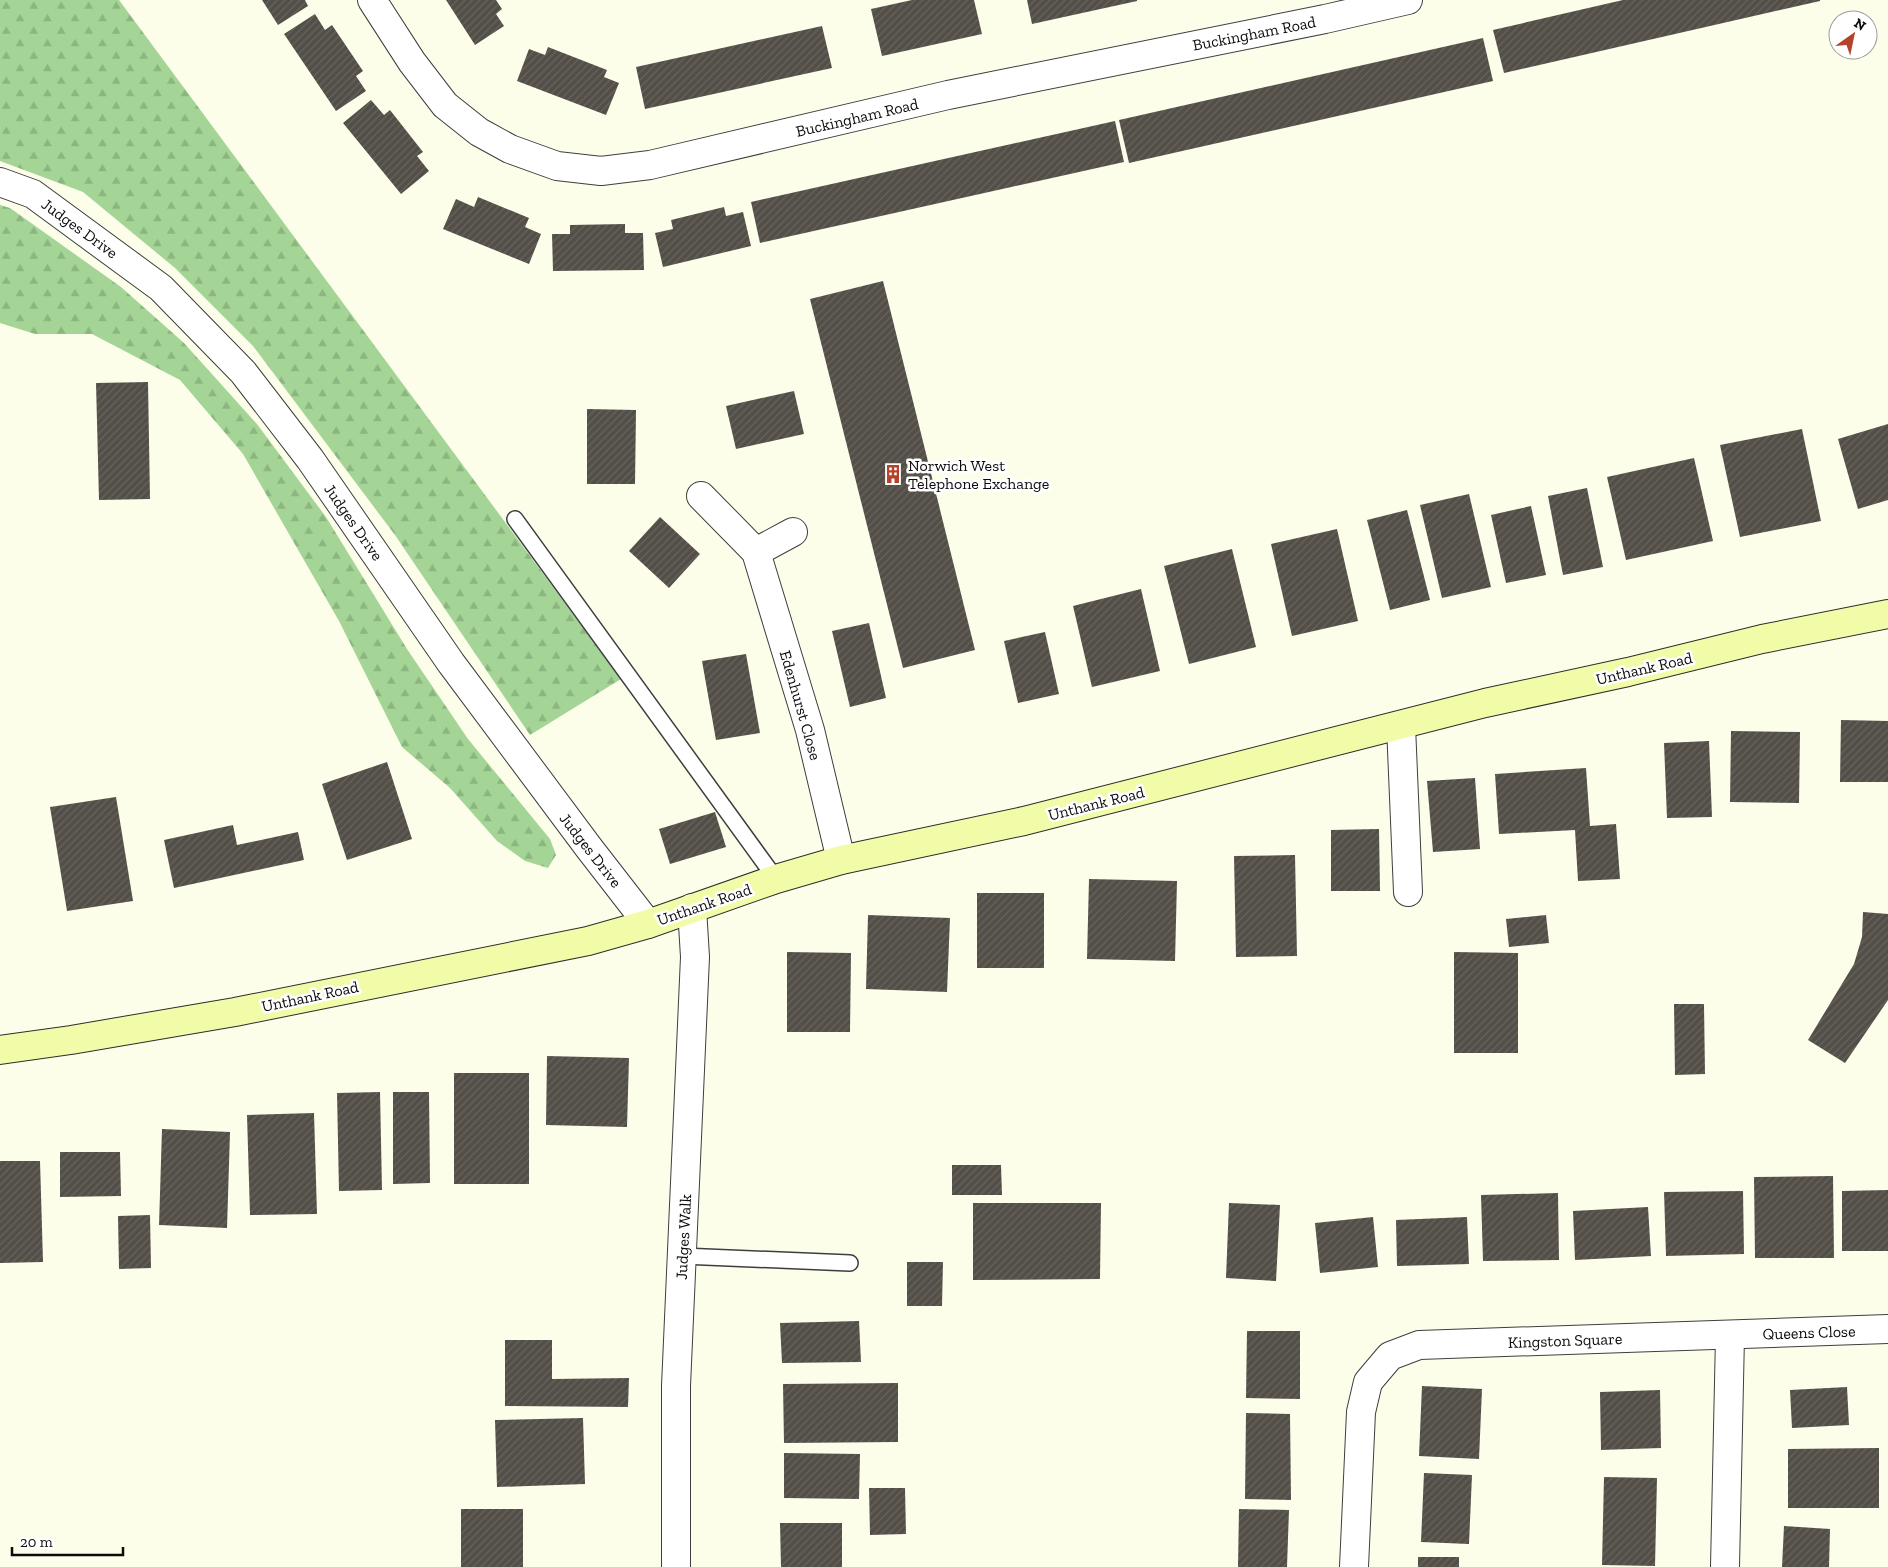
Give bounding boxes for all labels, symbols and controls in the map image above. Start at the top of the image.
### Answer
north arrow [1828,10,1878,60]
street label: Buckingham Road [1191,12,1318,55]
text: N [1851,14,1869,35]
street label: Buckingham Road [794,94,921,141]
street label: Judges Drive [38,194,121,262]
place label: Norwich West Telephone Exchange [908,456,1049,493]
building icon: Norwich West Telephone Exchange [882,463,904,485]
street label: Judges Drive [320,480,387,564]
street label: Edenhurst Close [776,648,825,762]
street label: Unthank Road [1594,648,1694,689]
street label: Unthank Road [1046,782,1146,825]
street label: Judges Drive [556,809,626,891]
street label: Unthank Road [655,879,754,929]
street label: Unthank Road [260,977,360,1016]
street label: Judges Walk [672,1193,695,1280]
street label: Queens Close [1762,1321,1856,1344]
street label: Kingston Square [1507,1329,1623,1352]
scale bar [12,1524,124,1556]
text: 20 m [20,1533,53,1551]

